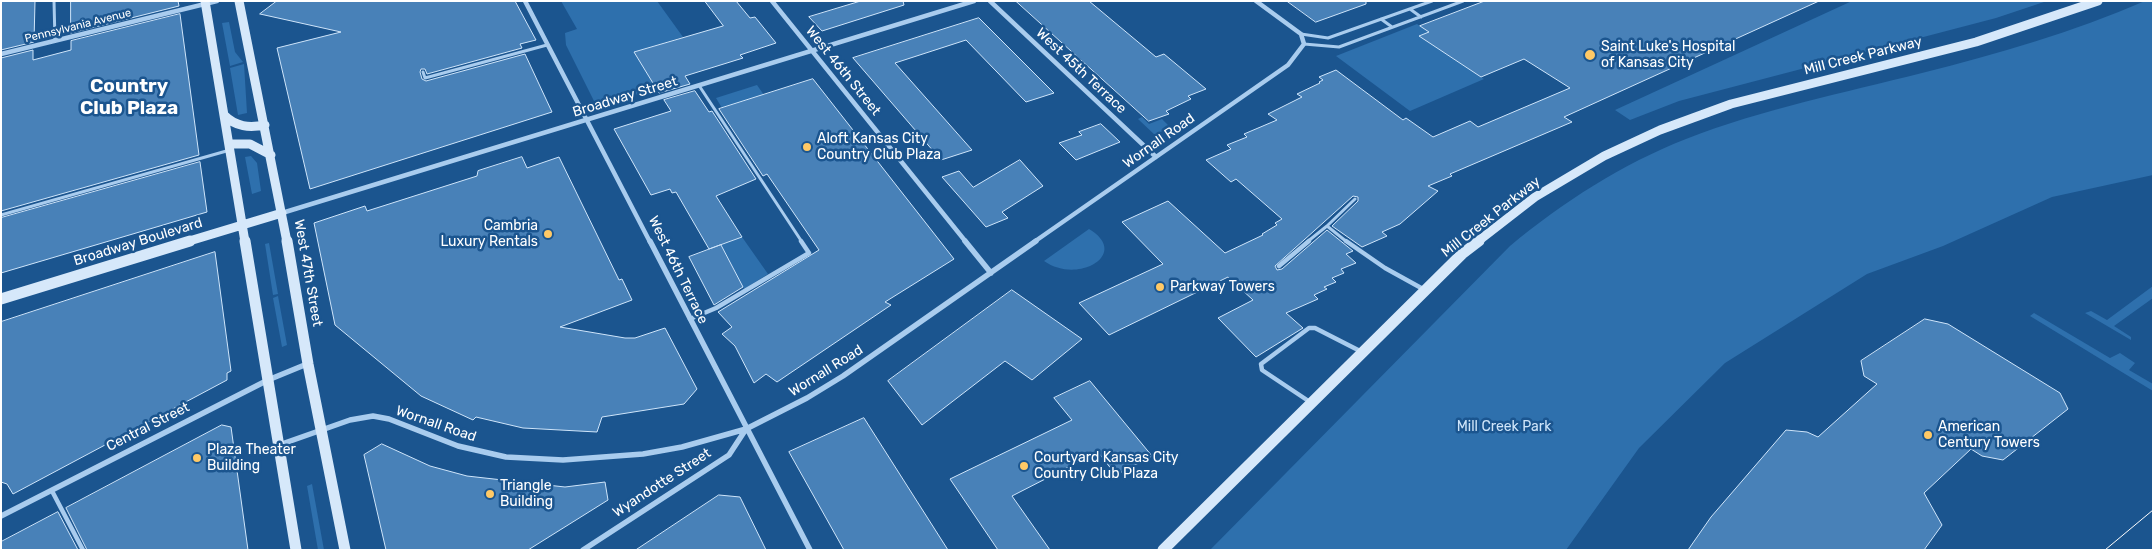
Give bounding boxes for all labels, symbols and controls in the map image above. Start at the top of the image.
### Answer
street label: Pennsylvania Avenue [23,6,133,46]
street label: West 46th Street [802,23,884,119]
street label: West 45th Terrace [1032,25,1130,117]
street label: Mill Creek Parkway [1802,33,1924,79]
place label: Saint Luke's Hospital of Kansas City [1601,39,1735,72]
marker: Saint Luke's Hospital of Kansas City [1583,48,1597,62]
street label: Broadway Street [570,73,680,121]
district label: Country Club Plaza [80,76,178,120]
street label: Wornall Road [1120,110,1198,172]
place label: Aloft Kansas City Country Club Plaza [817,131,941,164]
marker: Aloft Kansas City Country Club Plaza [801,141,813,153]
street label: Mill Creek Parkway [1438,173,1544,261]
street label: West 46th Terrace [645,213,711,327]
street label: Broadway Boulevard [72,214,204,270]
street label: West 47th Street [290,218,326,328]
place label: Cambria Luxury Rentals [440,218,538,250]
marker: Cambria Luxury Rentals [542,228,554,240]
place label: Parkway Towers [1170,279,1275,295]
marker: Parkway Towers [1154,281,1166,293]
street label: Wornall Road [786,342,866,400]
street label: Central Street [104,399,192,455]
street label: Wornall Road [394,402,478,446]
park label: Mill Creek Park [1457,419,1551,435]
place label: American Century Towers [1938,419,2040,452]
marker: American Century Towers [1922,429,1934,441]
place label: Plaza Theater Building [207,442,296,474]
street label: Wyandotte Street [610,445,714,521]
place label: Courtyard Kansas City Country Club Plaza [1034,450,1179,482]
marker: Plaza Theater Building [191,452,203,464]
marker: Courtyard Kansas City Country Club Plaza [1018,460,1030,472]
place label: Triangle Building [500,478,553,511]
marker: Triangle Building [484,488,496,500]

